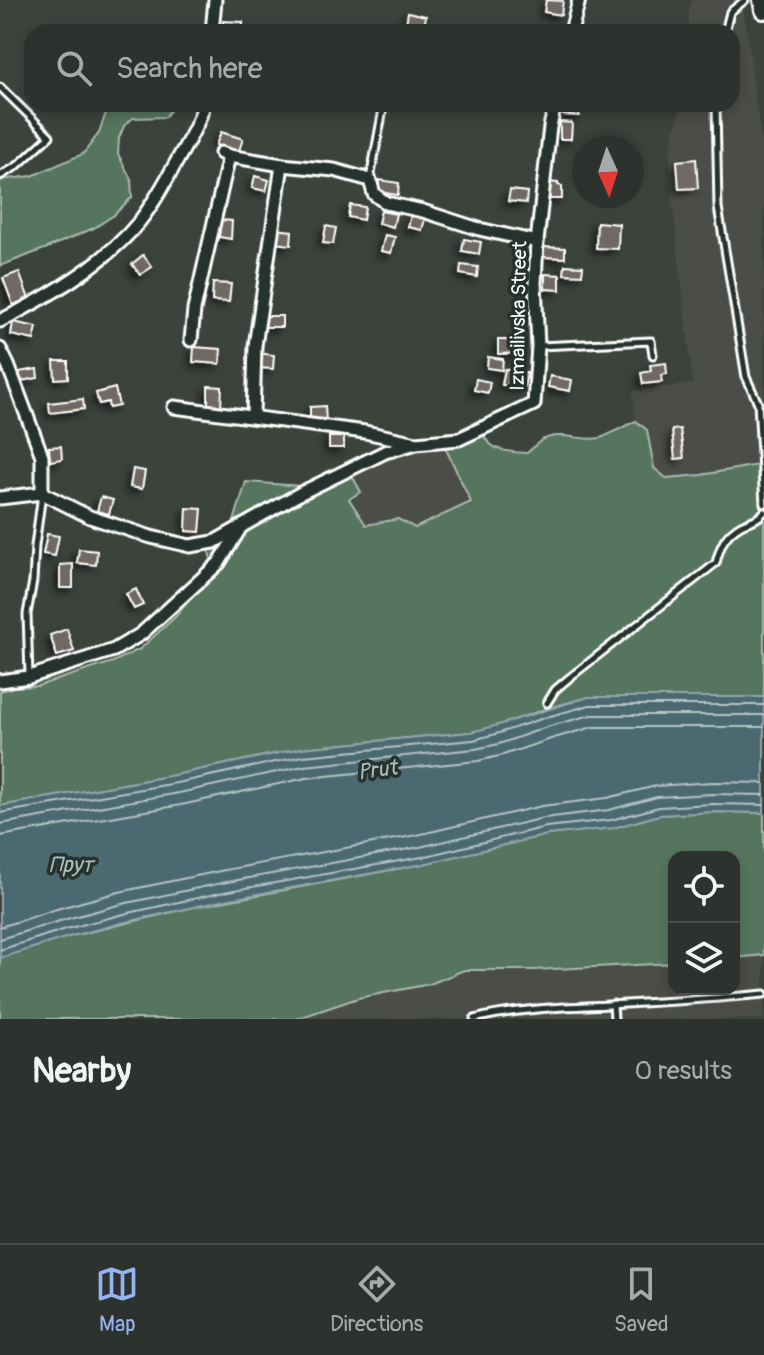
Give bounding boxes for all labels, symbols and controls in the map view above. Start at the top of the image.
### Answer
search box [24,24,740,112]
icon: search [52,46,96,90]
text: Search here [116,50,263,87]
north arrow [572,136,644,208]
street label: Izmailivska Street [505,240,532,391]
water label: Prut [356,753,401,787]
water label: Прут [49,851,96,879]
map controls [668,851,740,995]
button: locate [668,851,740,923]
button: layers [668,923,740,995]
text: Nearby [32,1050,131,1093]
text: 0 results [635,1055,732,1087]
tab: Map [95,1262,139,1338]
tab: Directions [330,1262,423,1338]
tab: Saved [614,1262,669,1338]

